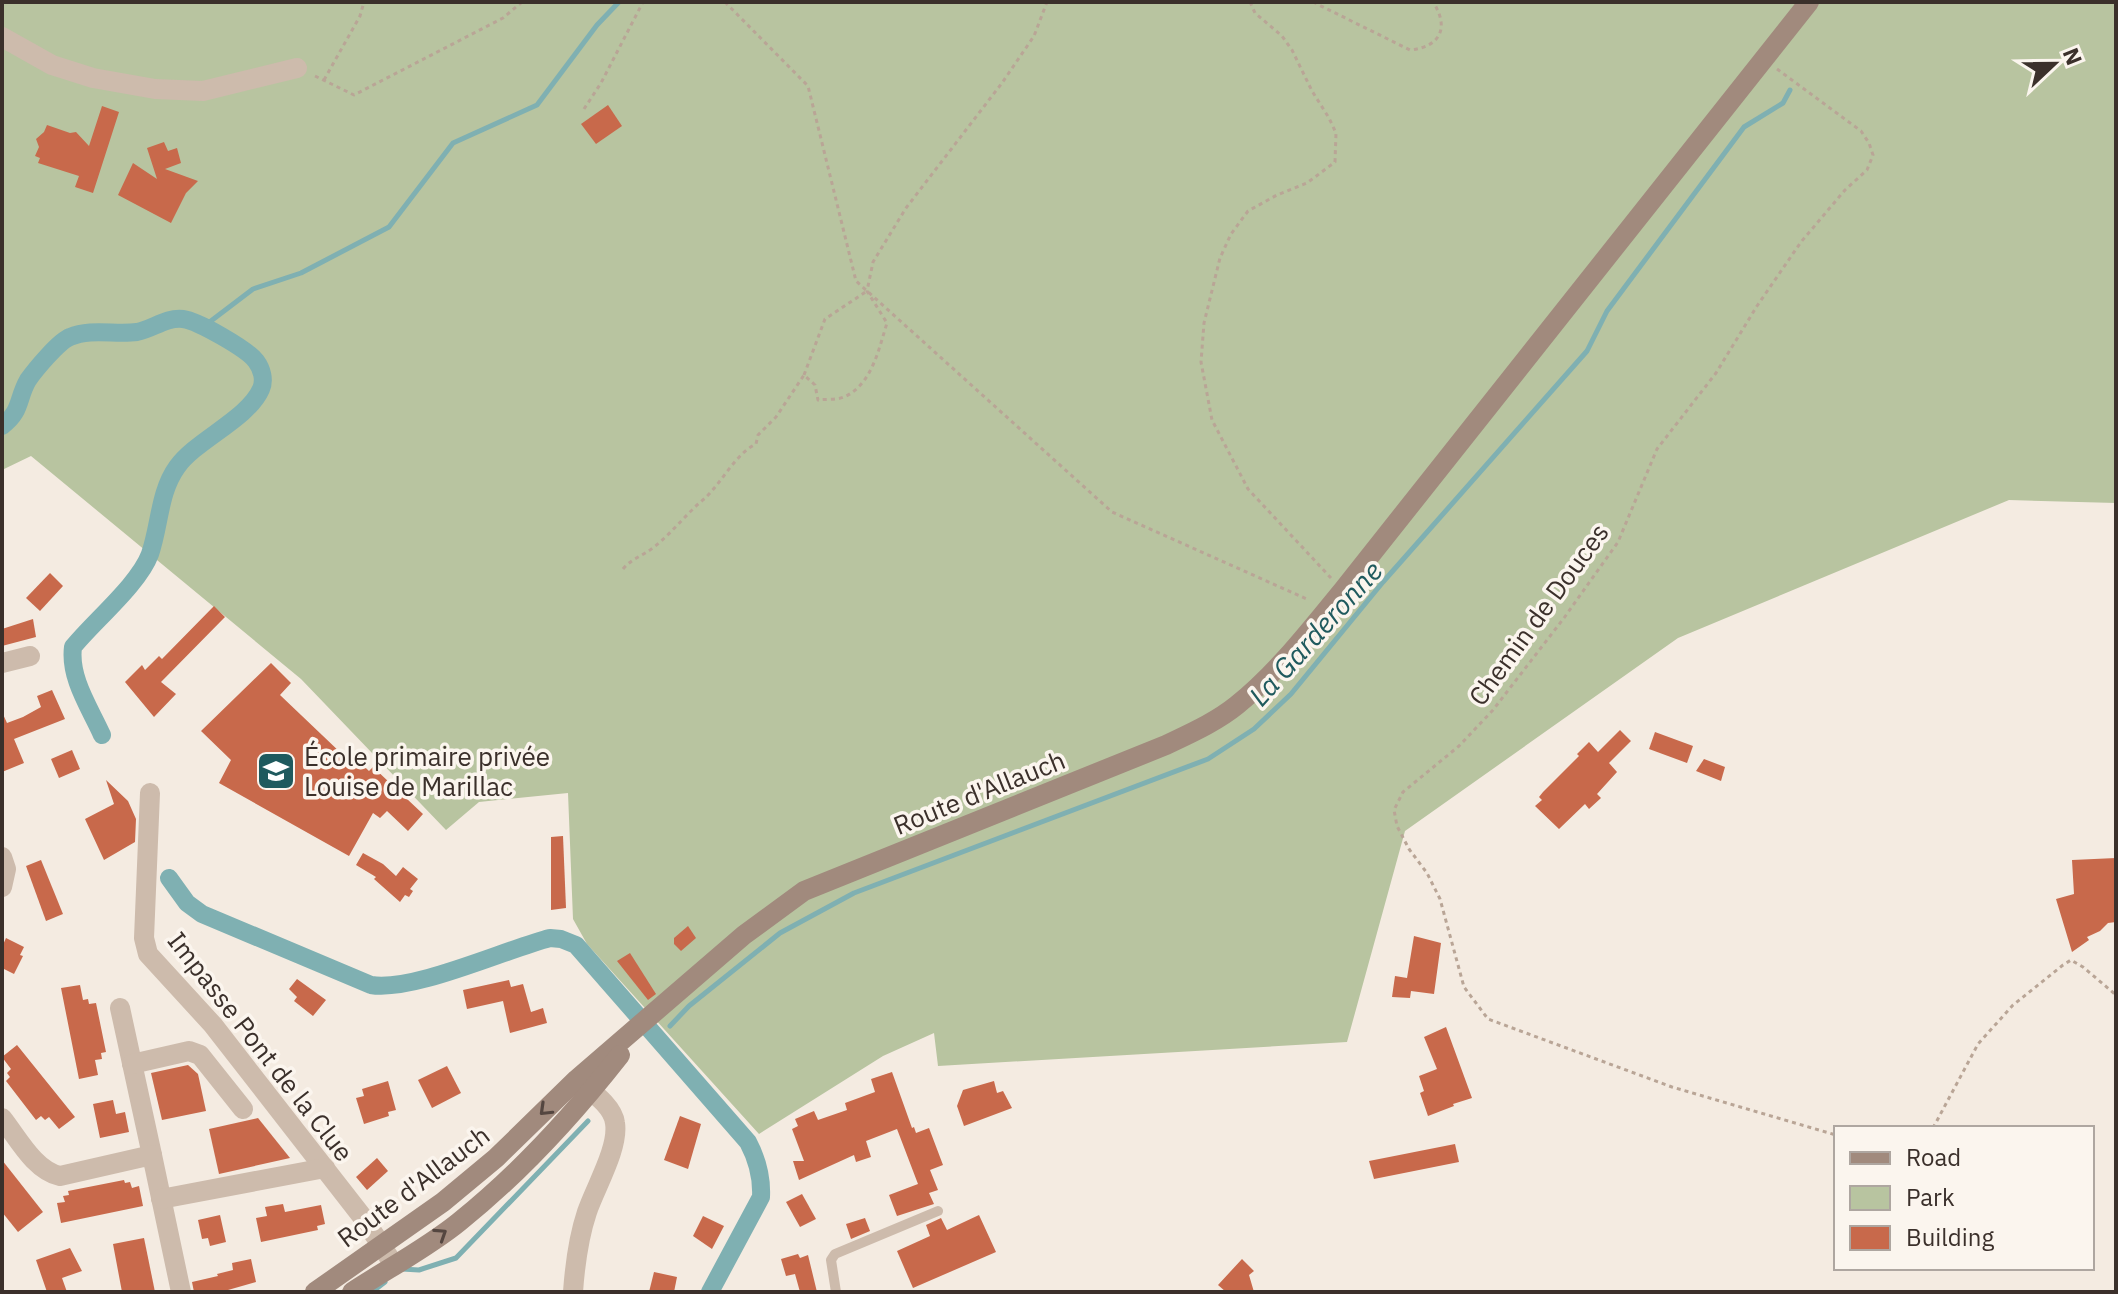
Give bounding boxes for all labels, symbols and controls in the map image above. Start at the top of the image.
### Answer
north arrow [2014,24,2094,104]
text: N [2057,44,2089,69]
street label: Chemin de Douces [1460,516,1616,712]
water label: La Garderonne [1240,553,1390,713]
place label: École primaire privée Louise de Marillac [304,739,550,803]
street label: Route d'Allauch [888,742,1070,842]
school or university icon: École primaire privée Louise de Marillac [255,750,297,792]
street label: Impasse Pont de la Clue [161,924,361,1168]
one-way arrow [540,1101,554,1115]
street label: Route d'Allauch [330,1118,496,1254]
legend [1834,1126,2094,1270]
text: Road [1906,1141,1961,1173]
text: Park [1906,1181,1955,1213]
text: Building [1906,1221,1994,1253]
one-way arrow [432,1229,447,1244]

